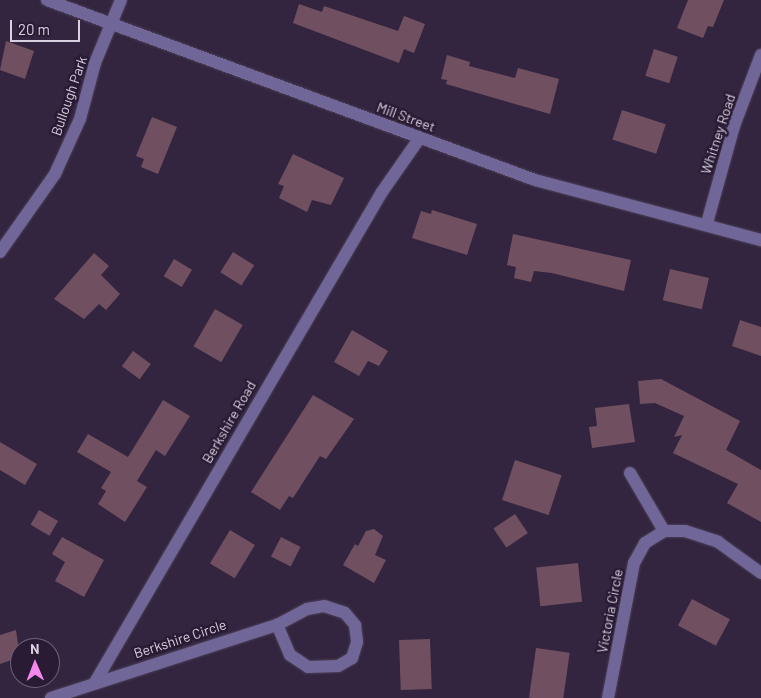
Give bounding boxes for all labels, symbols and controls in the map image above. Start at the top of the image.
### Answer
scale bar [12,10,82,42]
text: 20 m [18,20,50,38]
street label: Bullough Park [48,54,90,138]
street label: Whitney Road [697,92,739,176]
street label: Mill Street [374,99,438,135]
street label: Berkshire Road [199,378,259,466]
street label: Victoria Circle [594,568,626,654]
street label: Berkshire Circle [132,616,228,662]
north arrow [10,638,60,688]
text: N [30,640,40,657]

